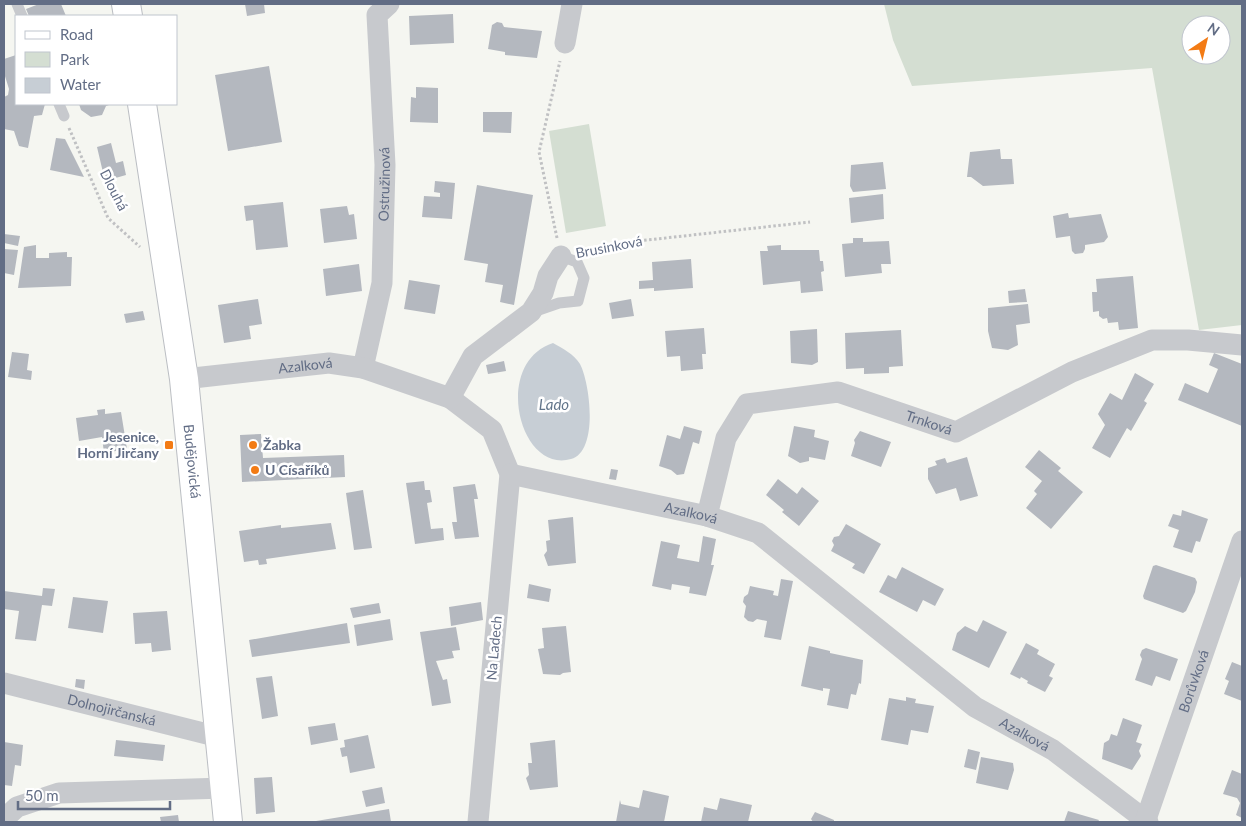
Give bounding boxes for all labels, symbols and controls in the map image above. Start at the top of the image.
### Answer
legend [15,15,178,105]
north arrow [1181,15,1231,65]
text: N [1204,19,1223,39]
text: Road [60,25,93,43]
text: Park [60,50,90,68]
text: Water [60,75,101,93]
street label: Ostružinová [375,146,393,222]
street label: Dlouhá [97,166,132,213]
street label: Brusinková [574,232,644,261]
street label: Azalková [277,354,333,377]
water label: Lado [539,395,569,413]
street label: Trnková [904,407,955,438]
street label: Budějovická [181,423,205,499]
place label: Jesenice, Horní Jirčany [77,428,160,461]
place label: Žabka [263,436,301,453]
marker: Jesenice, Horní Jirčany [163,439,175,451]
marker: Žabka [247,439,259,451]
place label: U Císaříků [265,461,330,478]
marker: U Císaříků [249,464,261,476]
street label: Azalková [663,498,720,527]
street label: Na Ladech [482,615,505,681]
street label: Borůvková [1174,647,1212,715]
street label: Dolnojirčanská [66,690,158,729]
street label: Azalková [997,713,1053,755]
scale bar [18,778,170,810]
text: 50 m [25,786,59,804]

